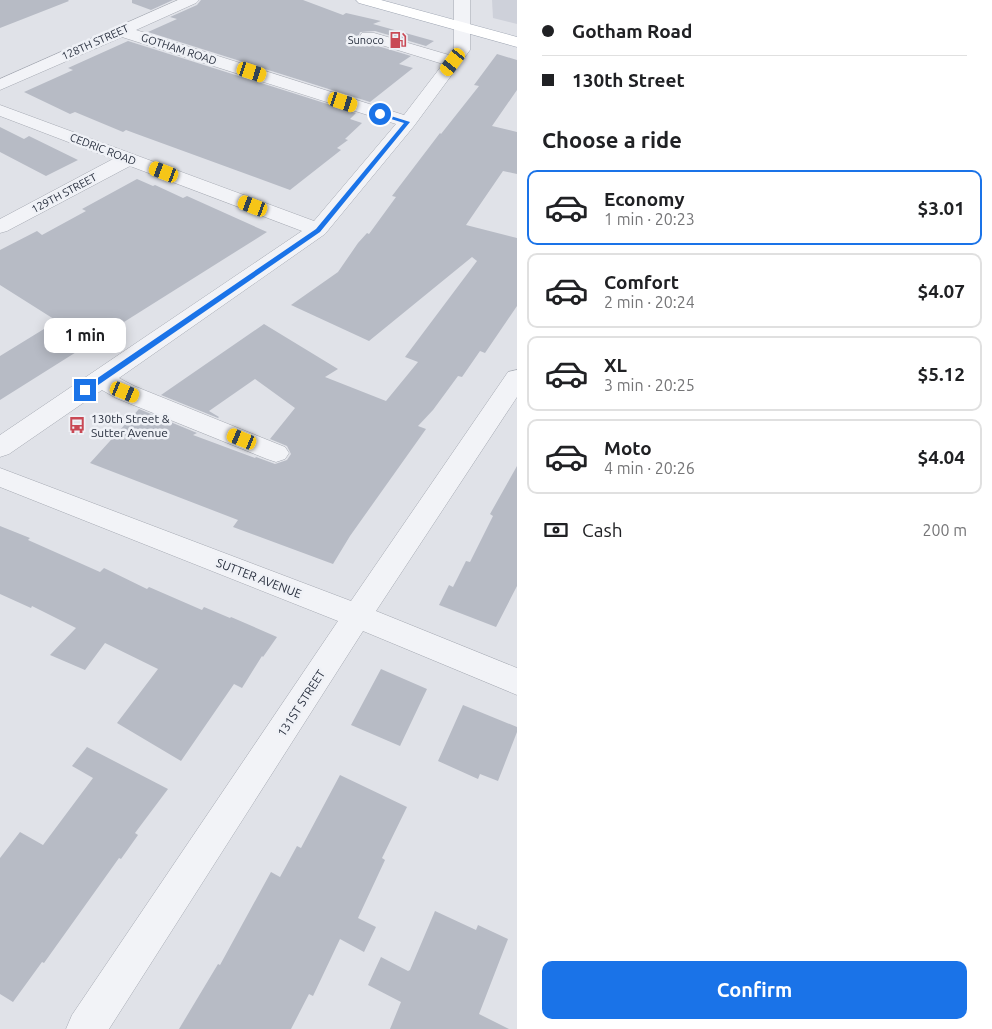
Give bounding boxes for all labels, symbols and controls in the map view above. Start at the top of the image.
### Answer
text: Gotham Road [572,20,692,42]
street label: 128TH STREET [60,22,130,62]
fuel station icon: Sunoco [388,30,408,50]
street label: GOTHAM ROAD [140,31,219,67]
place label: Sunoco [348,34,384,46]
car [437,46,468,78]
car [235,60,268,84]
text: 130th Street [572,69,685,91]
car [326,90,359,114]
route start [369,103,391,125]
text: Choose a ride [542,127,682,152]
street label: CEDRIC ROAD [68,131,138,167]
car [147,160,180,184]
street label: 129TH STREET [29,171,99,215]
icon: car [544,185,589,230]
text: Economy [604,188,685,210]
car [236,194,269,218]
text: $3.01 [917,197,965,219]
text: 1 min · 20:23 [604,210,695,228]
icon: car [544,268,589,313]
text: Comfort [604,271,679,293]
text: $4.07 [917,280,965,302]
text: 2 min · 20:24 [604,293,695,311]
callout: 1 min [44,318,126,352]
text: 1 min [65,326,105,344]
icon: car [544,351,589,396]
text: XL [604,354,627,376]
text: $5.12 [917,363,965,385]
text: 3 min · 20:25 [604,376,695,394]
route end [74,379,96,401]
car [108,379,141,405]
place label: 130th Street & Sutter Avenue [91,412,170,439]
bus stop icon: 130th Street & Sutter Avenue [67,415,87,435]
car [225,426,258,452]
icon: car [544,434,589,479]
text: Moto [604,437,652,459]
text: $4.04 [917,446,965,468]
text: 4 min · 20:26 [604,459,695,477]
icon: cash [542,516,570,544]
text: Cash [582,519,623,541]
text: 200 m [922,521,967,539]
street label: SUTTER AVENUE [215,556,304,600]
street label: 131ST STREET [275,667,327,739]
button: Confirm [542,961,967,1019]

